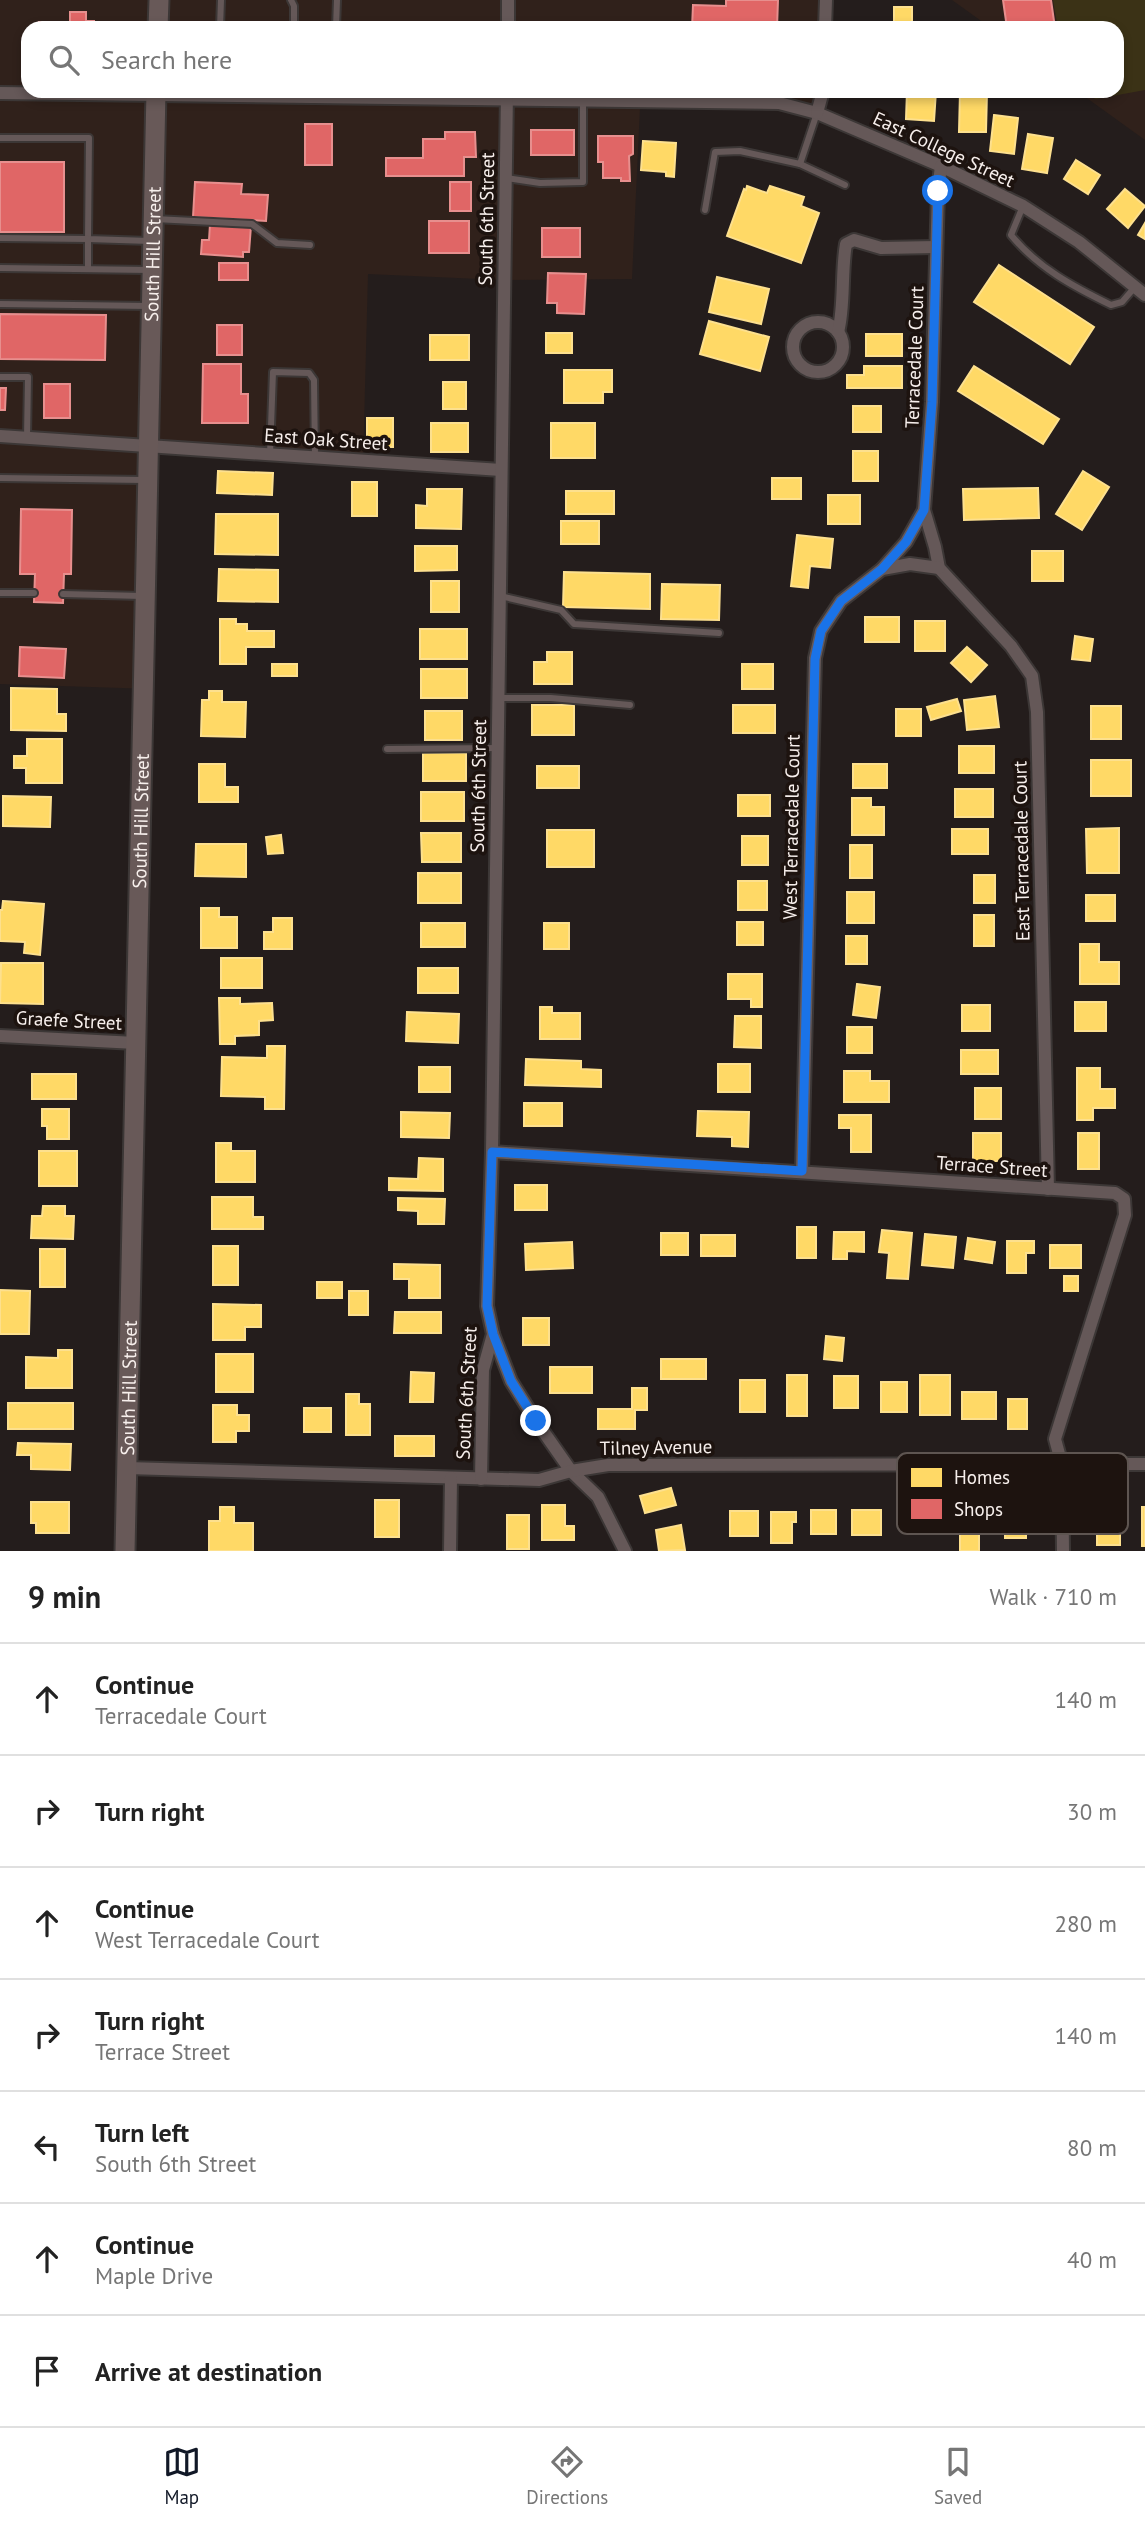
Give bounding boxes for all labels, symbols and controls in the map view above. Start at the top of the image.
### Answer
search box [21,21,1124,98]
icon: search [45,41,83,79]
text: Search here [101,43,232,76]
street label: East College Street [869,106,1019,193]
street label: South 6th Street [473,152,499,286]
route start [922,175,953,206]
street label: South Hill Street [139,186,166,322]
street label: Terracedale Court [900,285,928,428]
street label: East Oak Street [263,423,389,455]
street label: South 6th Street [465,719,491,853]
street label: West Terracedale Court [777,734,805,920]
street label: South Hill Street [127,753,154,889]
street label: East Terracedale Court [1007,760,1035,941]
street label: Graefe Street [15,1005,123,1035]
street label: Terrace Street [936,1150,1049,1182]
street label: South Hill Street [115,1320,142,1456]
street label: South 6th Street [451,1325,481,1460]
route end [520,1405,551,1436]
street label: Tilney Avenue [599,1434,713,1460]
legend [897,1453,1128,1534]
text: Homes [954,1465,1010,1489]
text: Shops [954,1497,1003,1521]
text: 9 min [28,1577,101,1616]
text: Walk · 710 m [990,1582,1117,1611]
text: Continue [95,1668,194,1701]
icon: ahead [28,1680,66,1718]
text: 140 m [1055,1685,1117,1714]
text: Terracedale Court [95,1701,267,1730]
icon: right [28,1792,66,1830]
text: Turn right [95,1795,204,1828]
text: 30 m [1067,1797,1117,1826]
text: Continue [95,1892,194,1925]
icon: ahead [28,1904,66,1942]
text: 280 m [1055,1909,1117,1938]
text: West Terracedale Court [95,1925,319,1954]
text: Turn right [95,2004,204,2037]
icon: right [28,2016,66,2054]
text: 140 m [1055,2021,1117,2050]
text: Terrace Street [95,2037,230,2066]
text: Turn left [95,2116,189,2149]
icon: left [28,2128,66,2166]
text: 80 m [1067,2133,1117,2162]
text: South 6th Street [95,2149,256,2178]
text: Continue [95,2228,194,2261]
icon: ahead [28,2240,66,2278]
text: 40 m [1067,2245,1117,2274]
text: Maple Drive [95,2261,213,2290]
icon: arrive [28,2352,66,2390]
text: Arrive at destination [95,2355,322,2388]
tab: Map [163,2443,201,2509]
tab: Directions [526,2443,608,2509]
tab: Saved [934,2443,982,2509]

